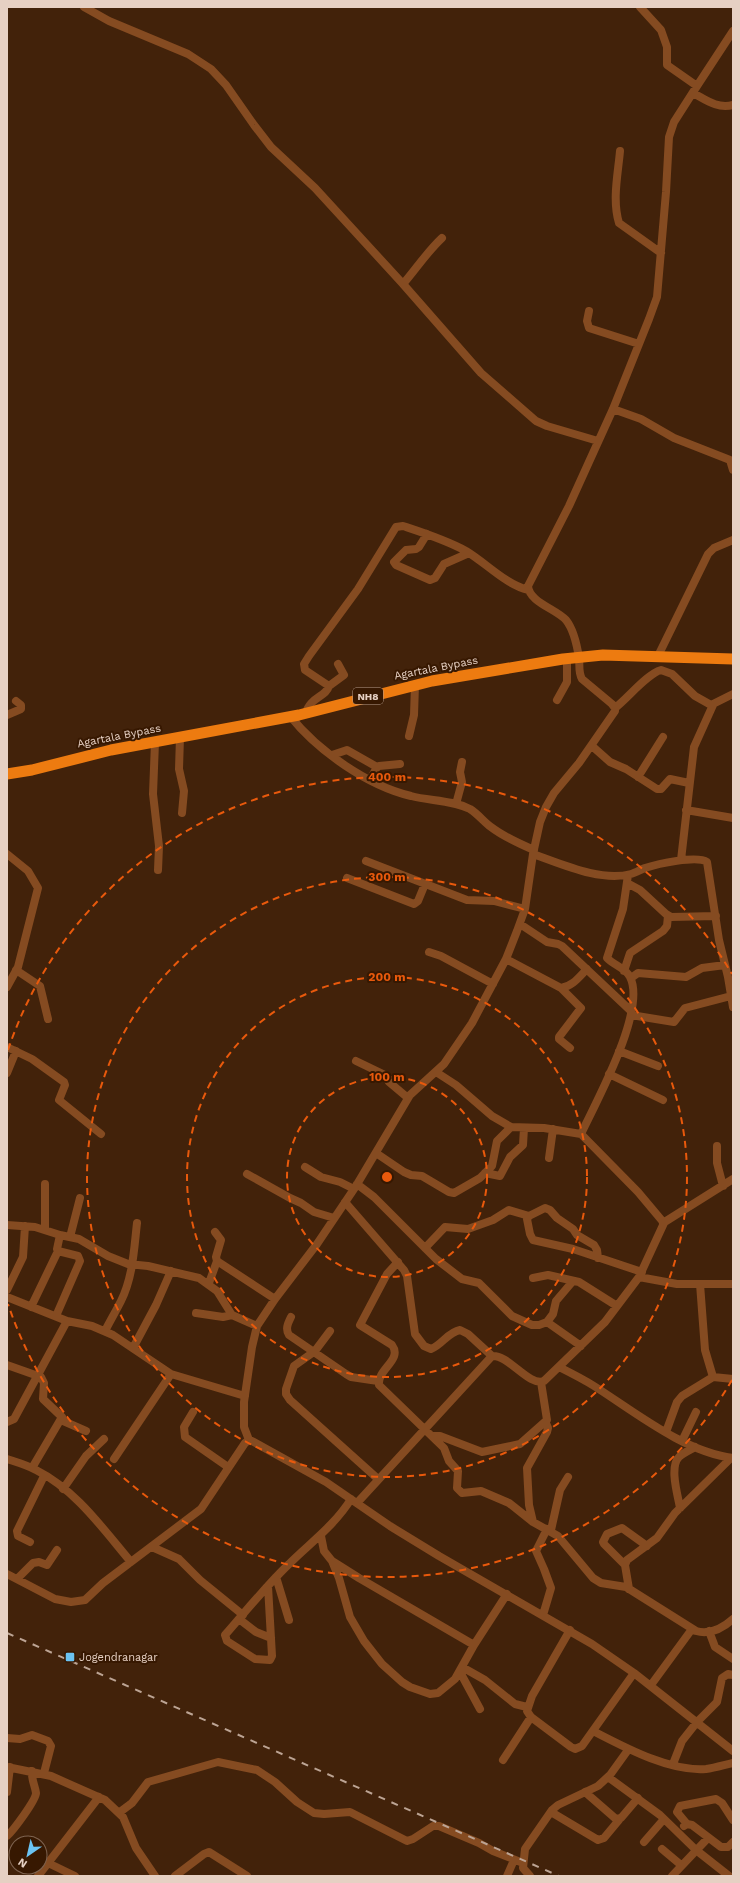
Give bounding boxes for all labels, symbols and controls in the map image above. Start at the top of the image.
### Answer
street label: Agartala Bypass [393,653,479,682]
road number: NH8 [353,688,383,704]
street label: Agartala Bypass [76,721,162,750]
text: 400 m [368,770,406,784]
text: 300 m [368,870,406,884]
text: 200 m [368,970,406,984]
text: 100 m [369,1070,405,1084]
centre of rings [380,1170,394,1184]
marker: Jogendranagar [64,1651,76,1663]
place label: Jogendranagar [79,1651,158,1664]
north arrow [8,1835,48,1875]
text: N [16,1855,30,1871]

